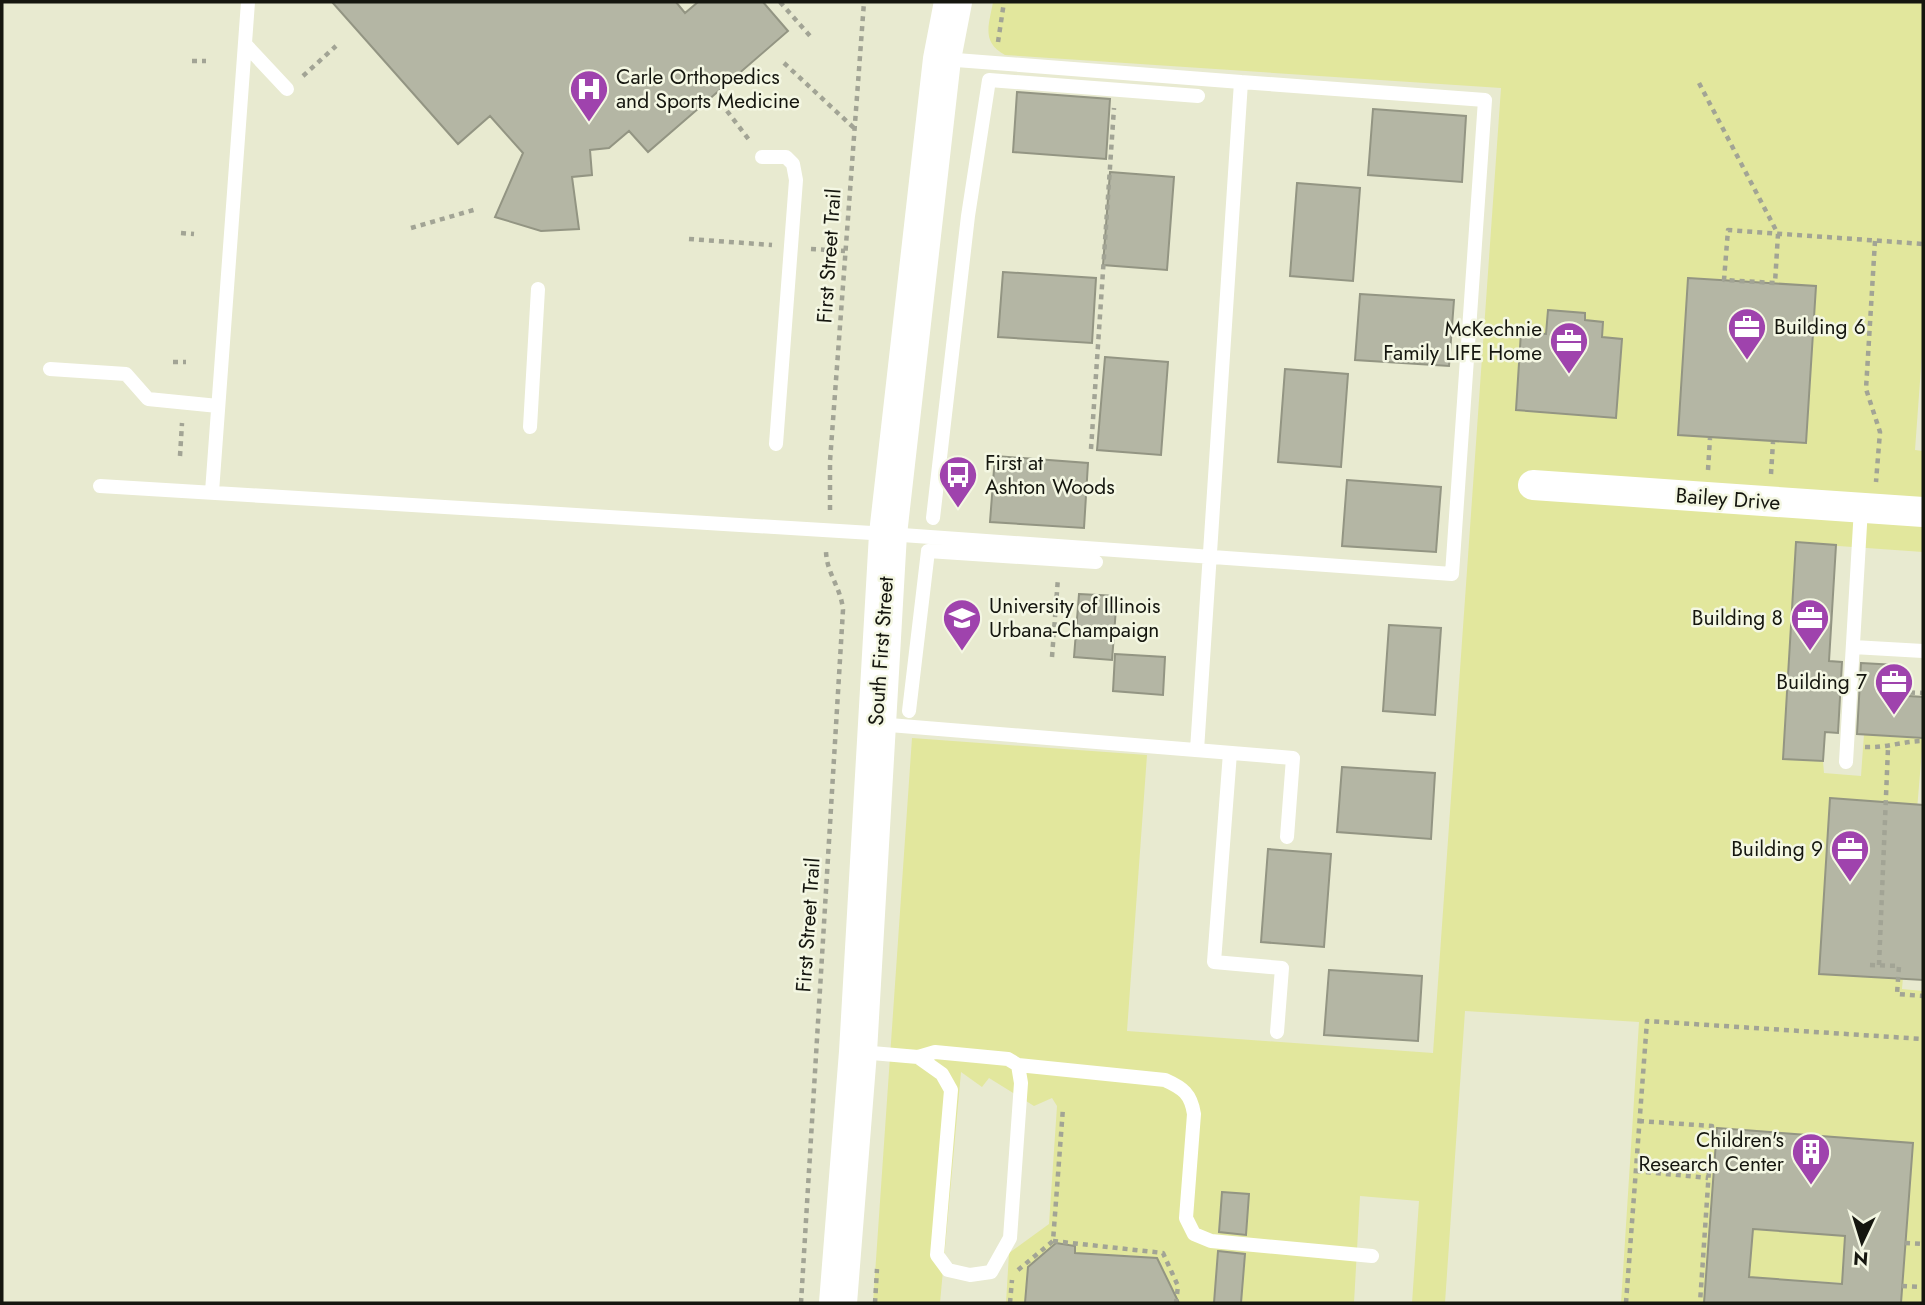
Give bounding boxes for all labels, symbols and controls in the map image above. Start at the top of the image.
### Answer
place label: Carle Orthopedics and Sports Medicine [616,62,800,116]
hospital icon: Carle Orthopedics and Sports Medicine [568,68,610,123]
street label: First Street Trail [809,188,849,324]
office icon: Building 6 [1726,306,1768,361]
place label: Building 6 [1774,312,1866,342]
place label: McKechnie Family LIFE Home [1383,314,1542,368]
office icon: McKechnie Family LIFE Home [1548,320,1590,375]
place label: First at Ashton Woods [985,448,1115,502]
bus stop icon: First at Ashton Woods [937,454,979,509]
street label: Bailey Drive [1675,480,1782,518]
street label: South First Street [861,575,901,727]
place label: University of Illinois Urbana-Champaign [989,591,1161,645]
school or university icon: University of Illinois Urbana-Champaign [941,597,983,652]
office icon: Building 8 [1789,597,1831,652]
place label: Building 8 [1692,603,1783,633]
office icon: Building 7 [1873,661,1915,716]
place label: Building 7 [1776,667,1867,697]
office icon: Building 9 [1829,828,1871,883]
place label: Building 9 [1731,834,1823,864]
street label: First Street Trail [788,857,828,993]
place label: Children's Research Center [1639,1125,1785,1179]
building icon: Children's Research Center [1790,1131,1832,1186]
north arrow [1827,1207,1897,1277]
text: N [1852,1244,1869,1272]

